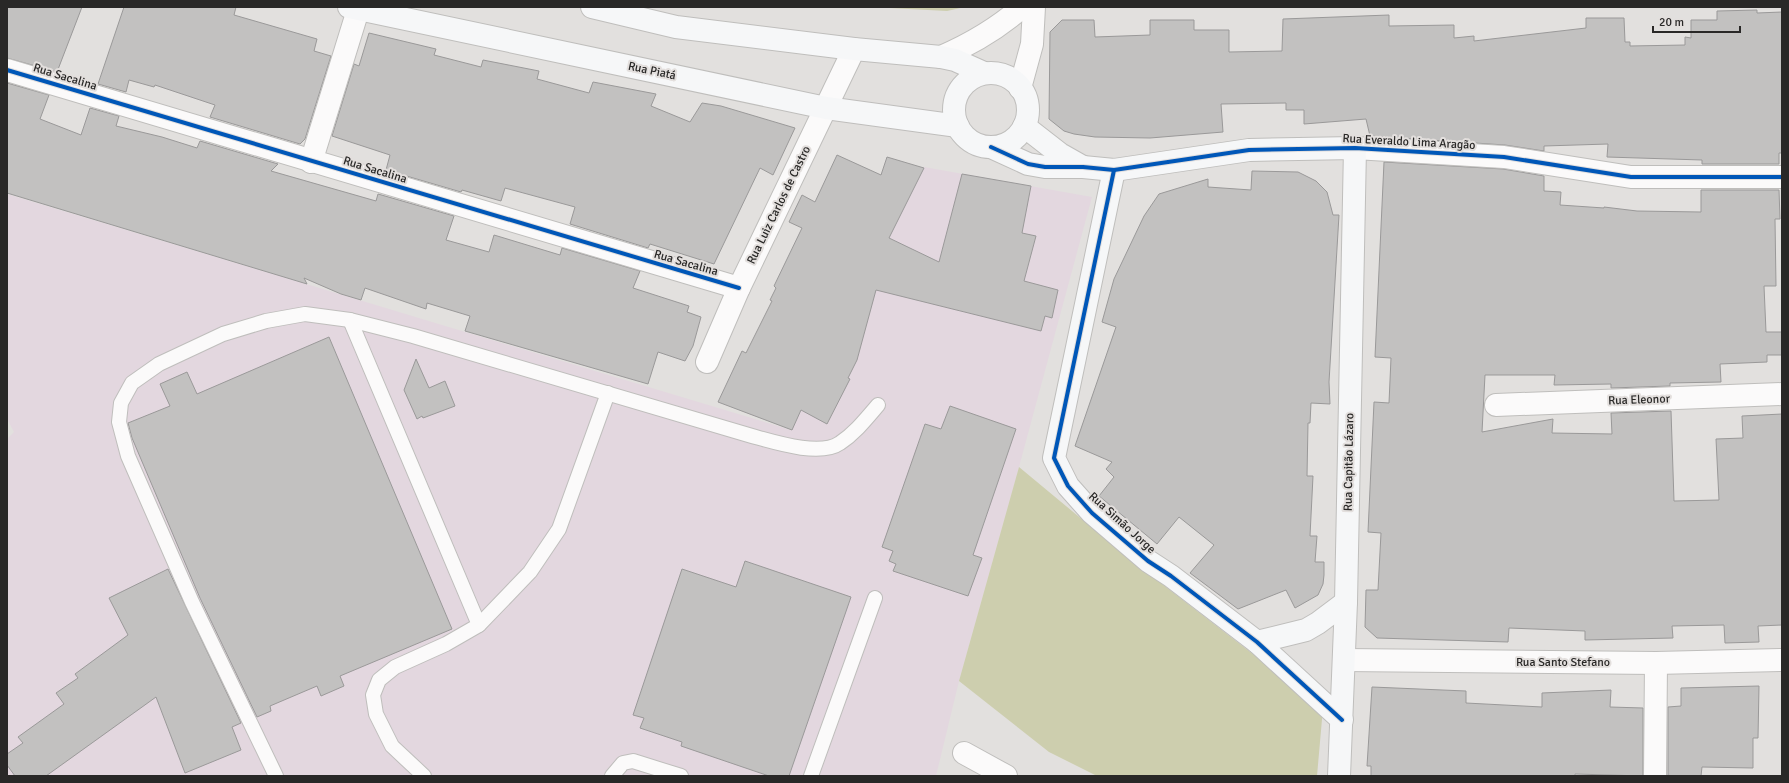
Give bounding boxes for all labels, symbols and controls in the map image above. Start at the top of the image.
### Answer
scale bar [1653,8,1740,34]
text: 20 m [1659,15,1684,30]
street label: Rua Piatá [627,59,677,83]
street label: Rua Sacalina [31,60,99,94]
street label: Rua Everaldo Lima Aragão [1342,131,1476,153]
street label: Rua Luiz Carlos de Castro [744,144,814,266]
street label: Rua Sacalina [341,153,409,187]
street label: Rua Sacalina [652,247,720,279]
street label: Rua Eleonor [1608,391,1671,409]
street label: Rua Capitão Lázaro [1341,413,1357,511]
street label: Rua Simão Jorge [1085,489,1159,557]
street label: Rua Santo Stefano [1516,655,1610,670]

